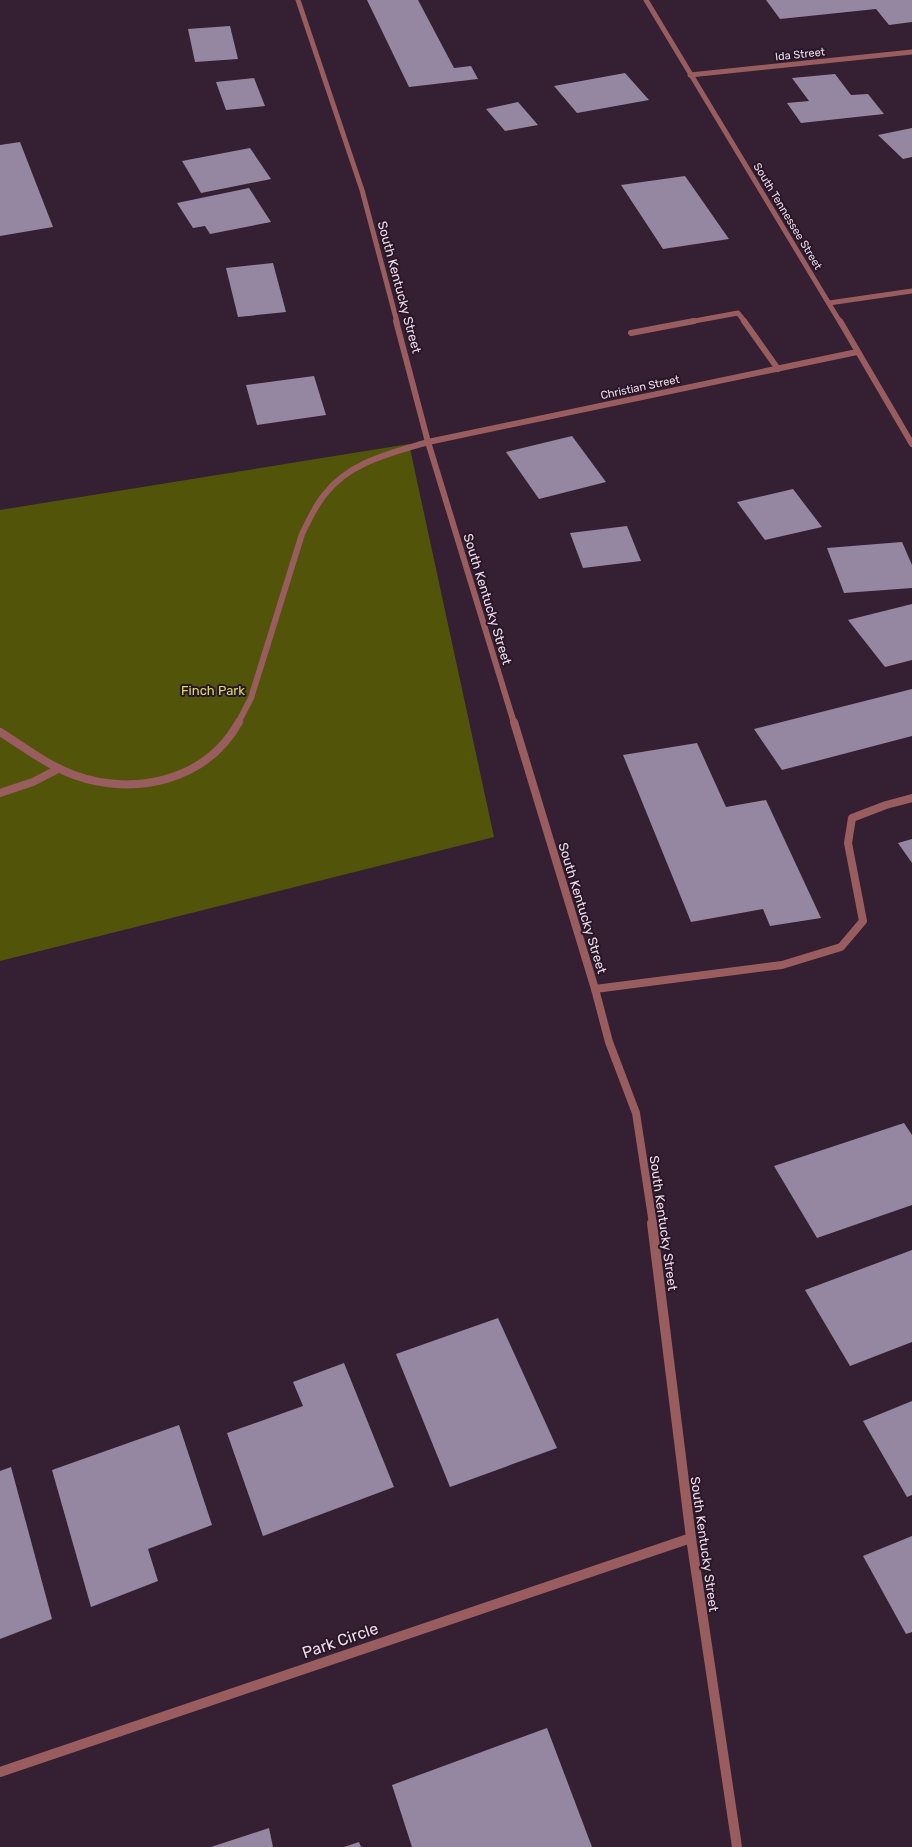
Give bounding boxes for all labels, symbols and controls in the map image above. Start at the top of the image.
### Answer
street label: Ida Street [774,45,826,64]
street label: South Tennessee Street [751,161,825,273]
street label: South Kentucky Street [375,219,424,355]
street label: Christian Street [599,373,682,402]
street label: South Kentucky Street [460,532,515,667]
park label: Finch Park [181,683,245,698]
street label: South Kentucky Street [555,841,610,976]
street label: South Kentucky Street [647,1154,680,1292]
street label: South Kentucky Street [688,1475,721,1613]
street label: Park Circle [300,1619,381,1662]

